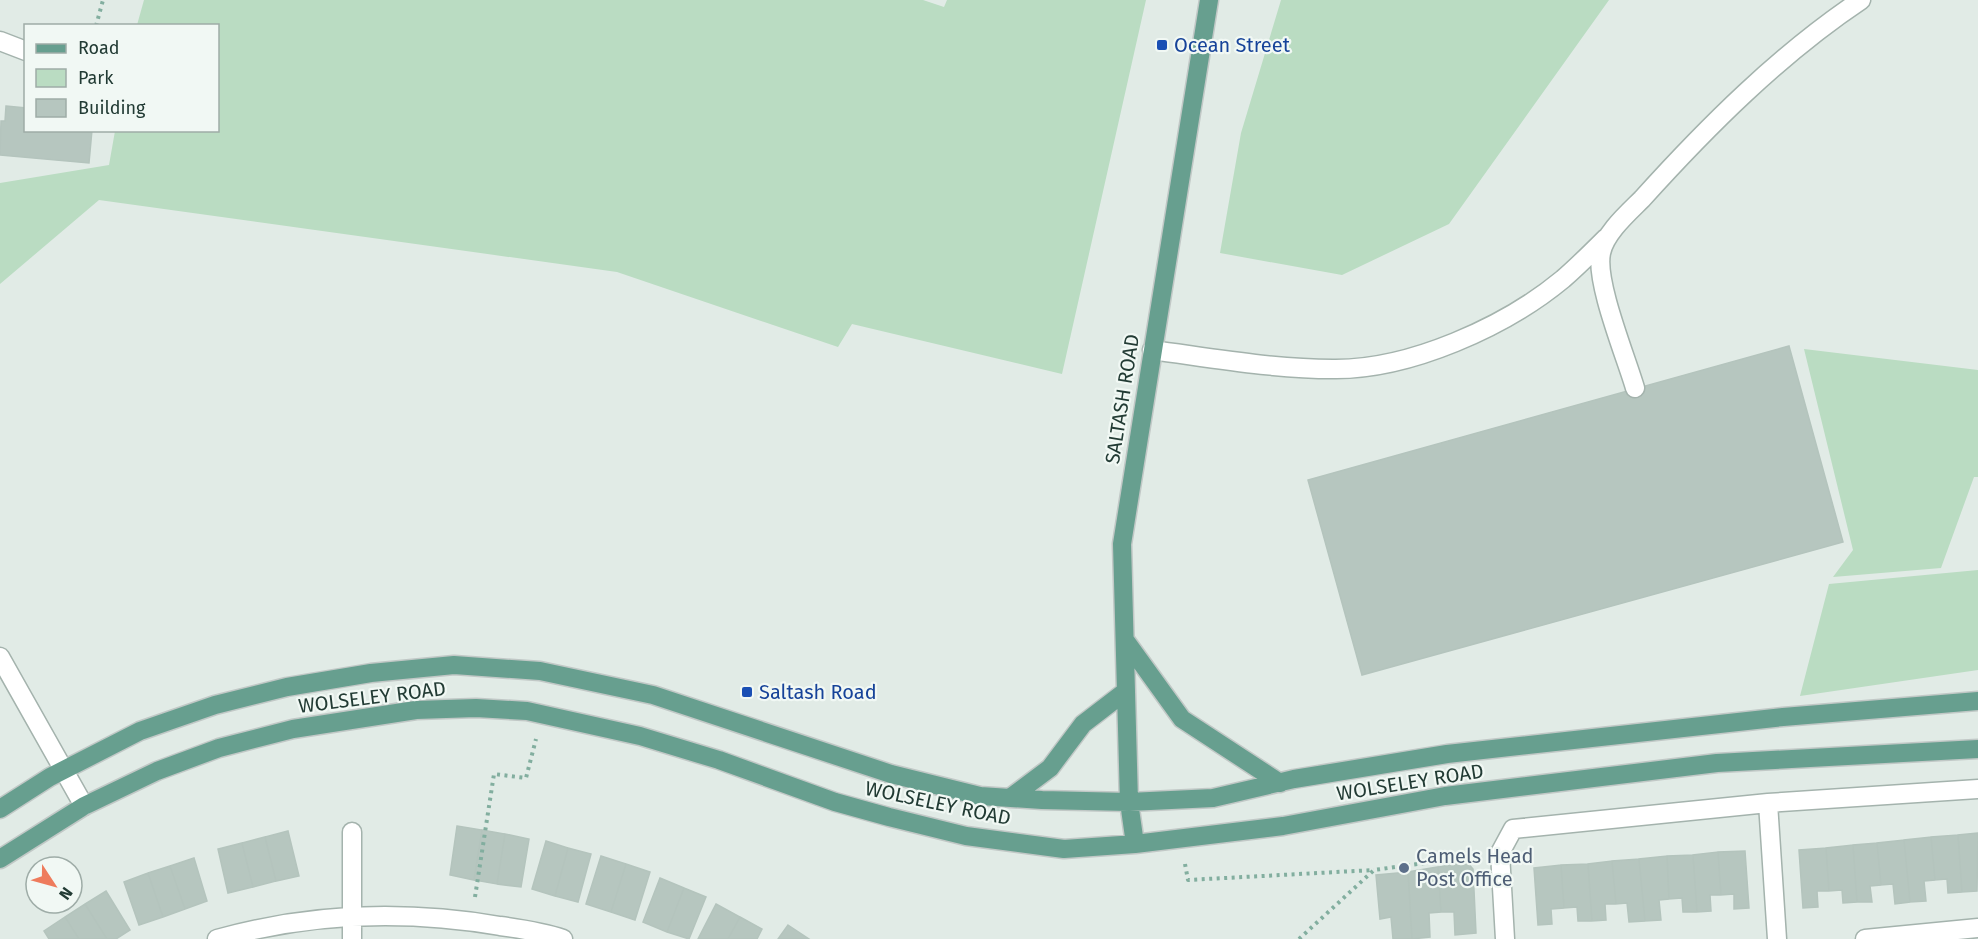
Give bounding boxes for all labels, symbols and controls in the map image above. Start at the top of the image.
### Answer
legend [24,24,219,132]
place label: Ocean Street [1174,33,1291,57]
text: Road [78,37,120,59]
marker: Ocean Street [1155,38,1169,52]
text: Park [78,67,114,89]
text: Building [78,97,146,119]
street label: SALTASH ROAD [1100,332,1144,466]
street label: WOLSELEY ROAD [297,676,447,718]
place label: Saltash Road [759,680,877,704]
marker: Saltash Road [740,685,754,699]
street label: WOLSELEY ROAD [1335,759,1485,805]
street label: WOLSELEY ROAD [863,776,1013,830]
place label: Camels Head Post Office [1416,844,1534,891]
north arrow [24,855,84,915]
marker: Camels Head Post Office [1397,861,1411,875]
text: N [55,884,77,903]

